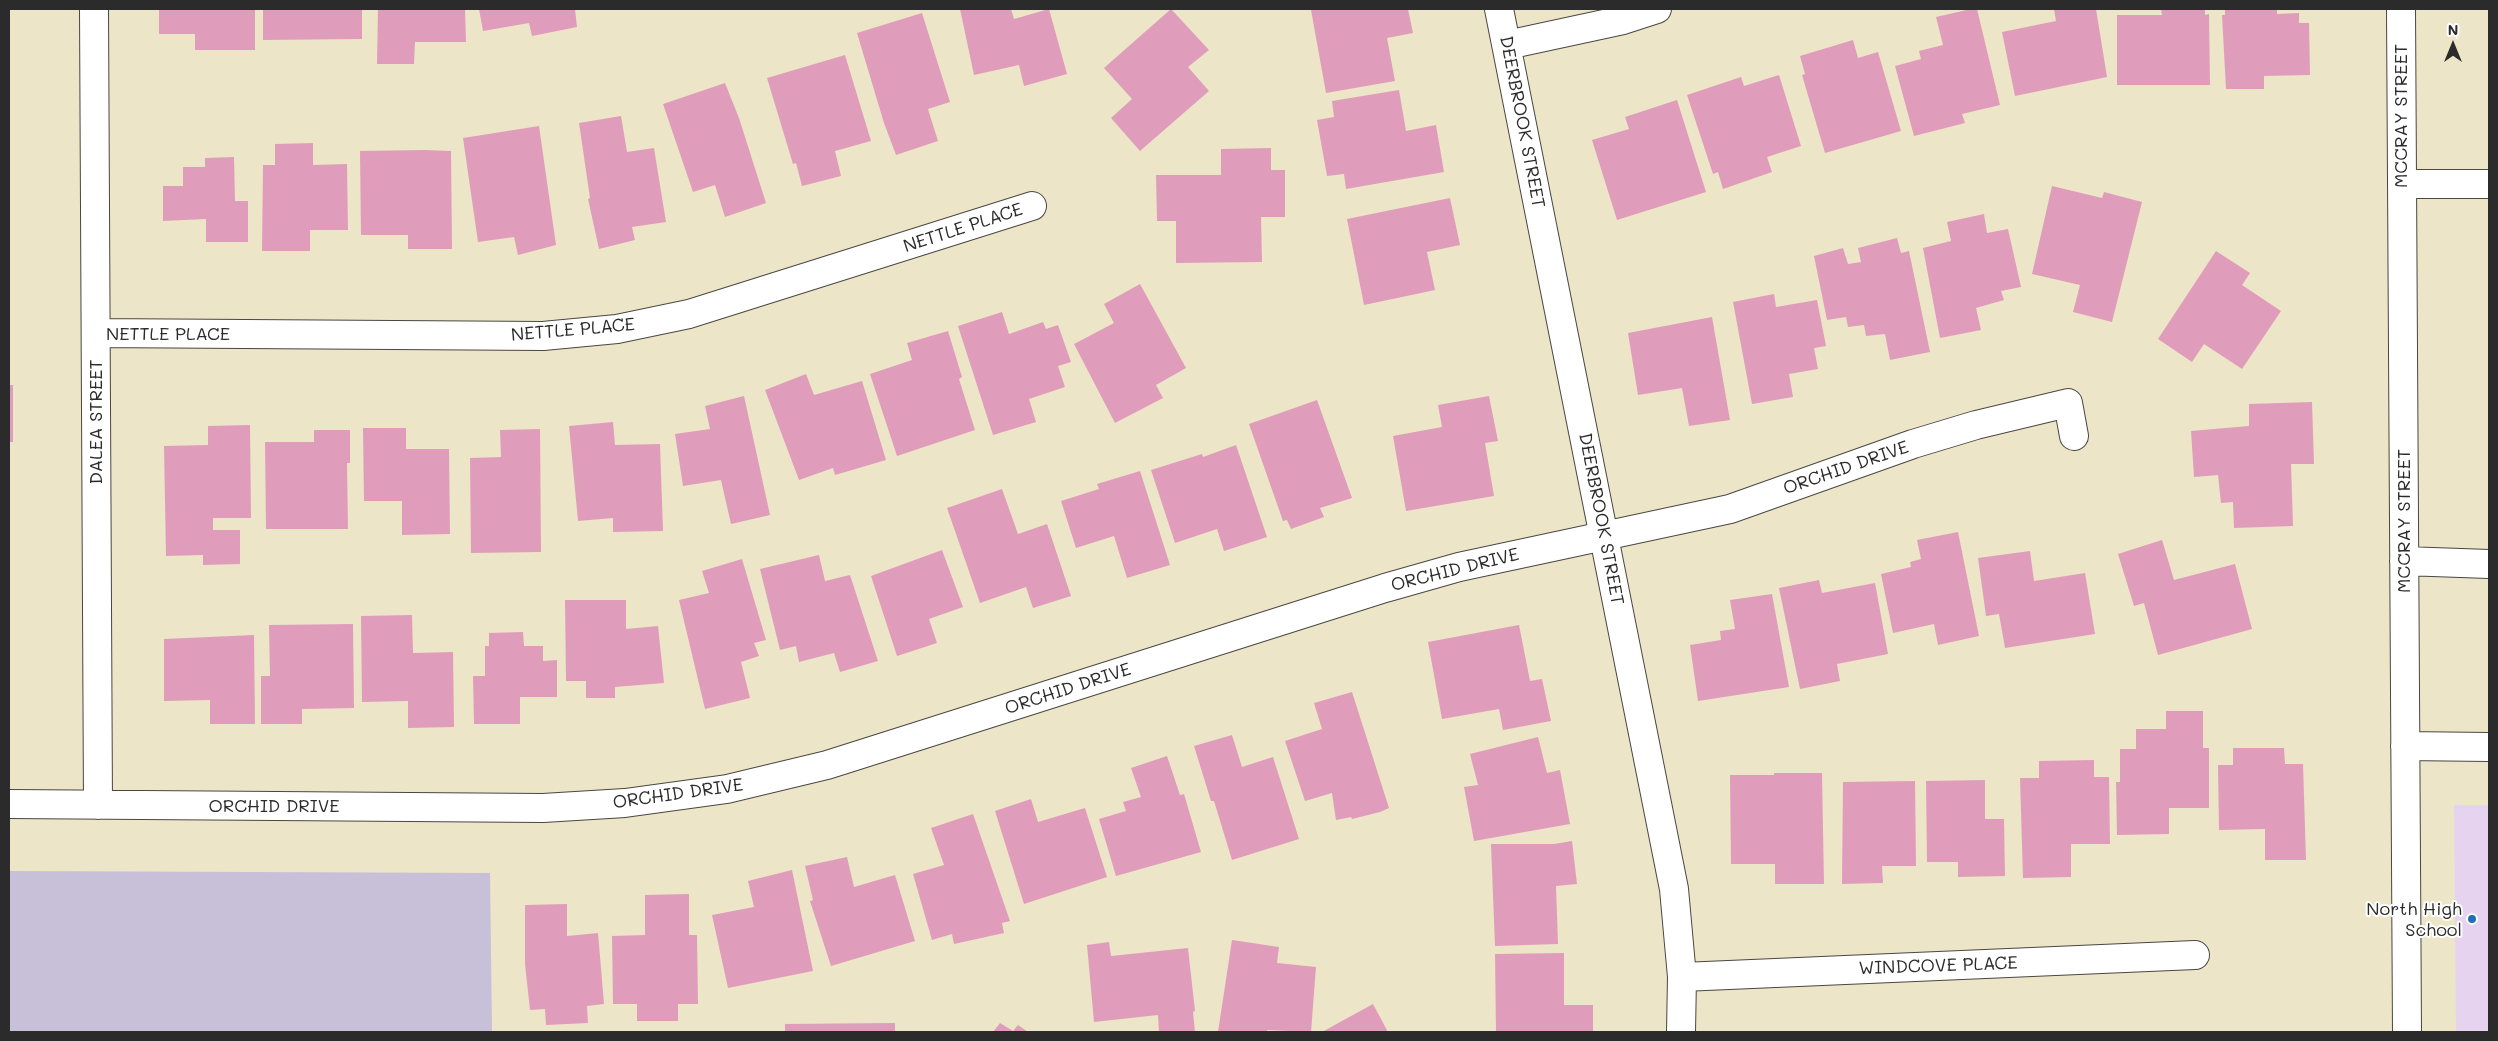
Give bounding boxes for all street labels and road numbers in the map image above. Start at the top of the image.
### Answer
street label: DEERBROOK STREET [1495,34,1549,210]
street label: MCCRAY STREET [2390,44,2412,188]
street label: NETTLE PLACE [901,199,1025,257]
street label: NETTLE PLACE [510,314,636,346]
street label: NETTLE PLACE [106,323,230,345]
street label: DALEA STREET [85,359,107,485]
street label: DEERBROOK STREET [1574,431,1628,607]
street label: ORCHID DRIVE [1780,436,1912,500]
street label: MCCRAY STREET [2393,449,2415,593]
street label: ORCHID DRIVE [1389,544,1521,596]
street label: ORCHID DRIVE [1002,658,1134,720]
street label: ORCHID DRIVE [612,774,744,814]
street label: ORCHID DRIVE [208,795,340,817]
street label: WINDCOVE PLACE [1858,952,2018,980]

